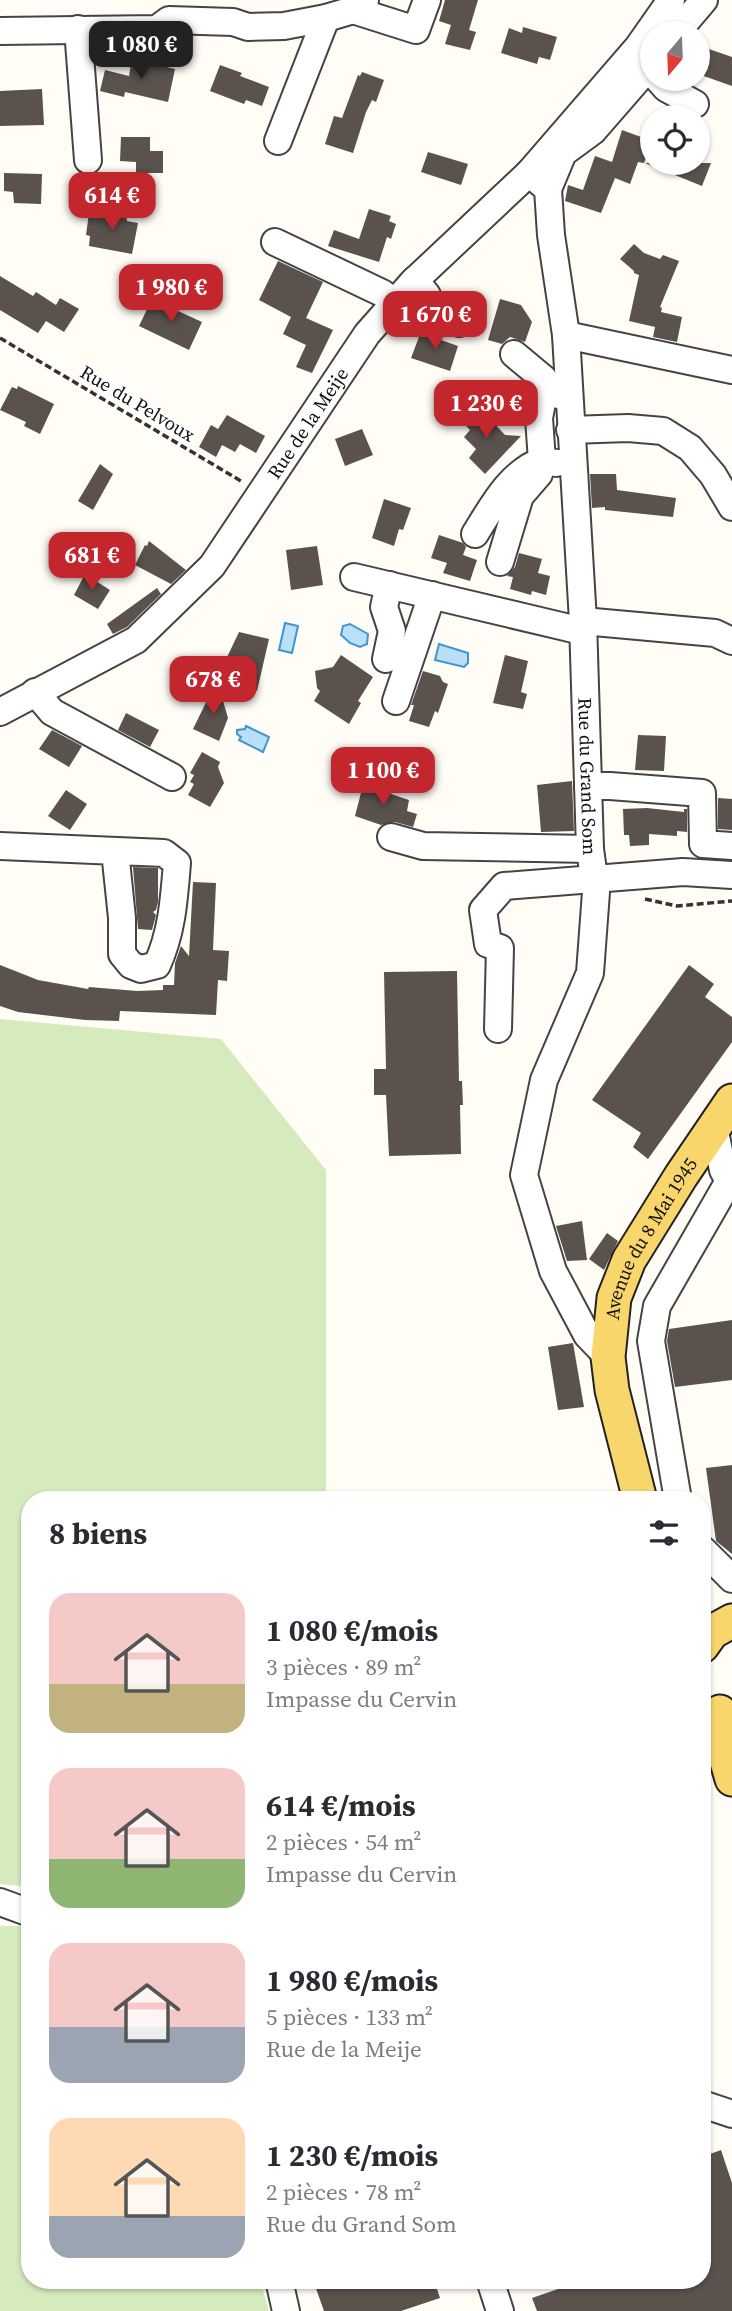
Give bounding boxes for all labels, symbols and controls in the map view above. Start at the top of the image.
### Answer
north arrow [640,21,710,91]
map controls [640,21,710,175]
pin: 1 080 € [76,22,206,81]
text: 1 080 € [105,28,177,60]
button: locate [640,105,710,175]
pin: 614 € [63,173,161,232]
text: 614 € [85,179,139,211]
pin: 1 980 € [106,264,236,324]
text: 1 980 € [135,271,207,303]
pin: 1 670 € [370,292,500,351]
text: 1 670 € [399,298,471,330]
street label: Rue du Pelvoux [76,358,200,448]
street label: Rue de la Meije [261,362,354,484]
pin: 1 230 € [421,380,551,440]
text: 1 230 € [450,387,522,419]
pin: 681 € [43,532,141,592]
text: 681 € [65,539,119,571]
pin: 678 € [164,656,262,716]
text: 678 € [186,663,240,695]
street label: Rue du Grand Som [572,697,603,856]
pin: 1 100 € [318,748,448,807]
text: 1 100 € [347,754,419,786]
street label: Avenue du 8 Mai 1945 [599,1152,703,1321]
text: 8 biens [49,1513,147,1554]
icon: filters [645,1514,683,1552]
text: 1 080 €/mois [266,1610,438,1651]
icon: home [105,1621,189,1705]
text: 3 pièces · 89 m² [266,1651,421,1683]
text: Impasse du Cervin [266,1683,457,1715]
text: 614 €/mois [266,1785,416,1826]
icon: home [105,1796,189,1880]
text: 2 pièces · 54 m² [266,1826,421,1858]
text: Impasse du Cervin [266,1858,457,1890]
text: 1 980 €/mois [266,1960,438,2001]
icon: home [105,1971,189,2055]
text: 5 pièces · 133 m² [266,2001,433,2033]
text: Rue de la Meije [266,2033,422,2065]
text: 1 230 €/mois [266,2135,438,2176]
icon: home [105,2146,189,2230]
text: 2 pièces · 78 m² [266,2176,421,2208]
text: Rue du Grand Som [266,2208,457,2240]

